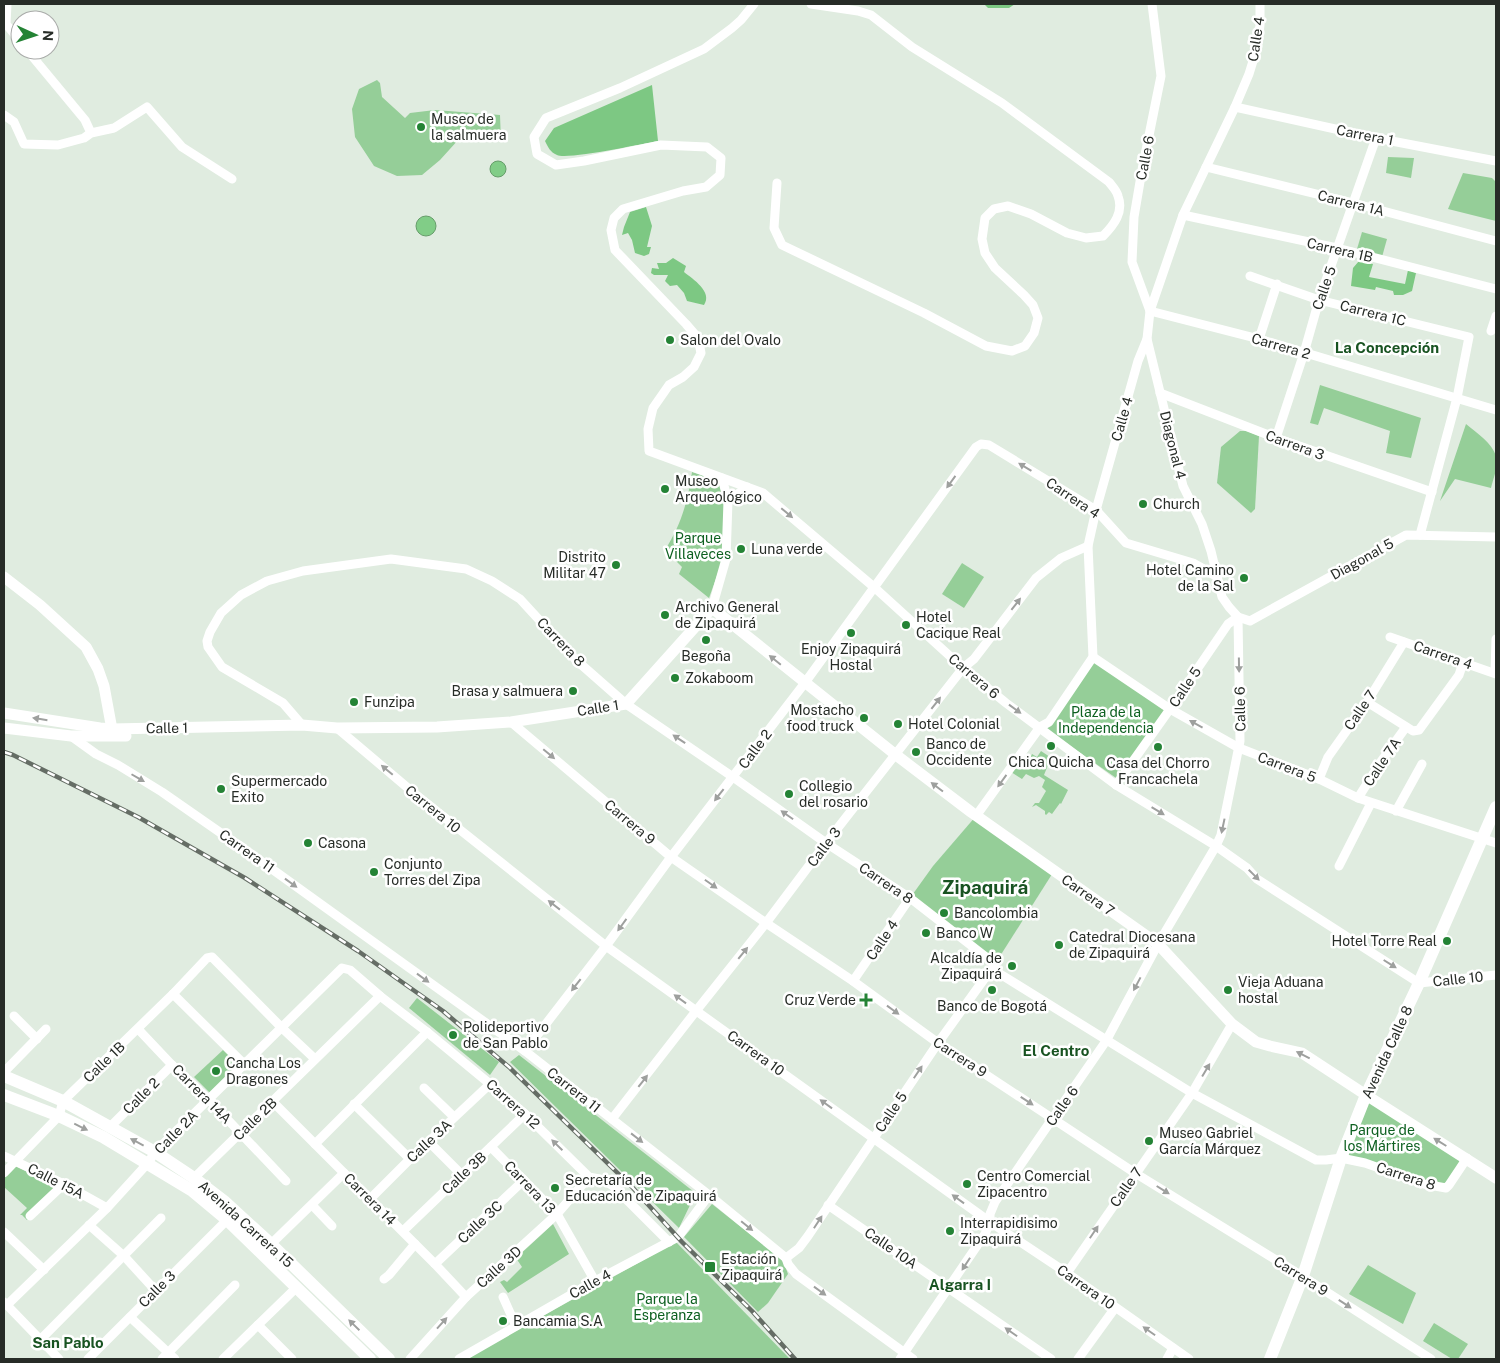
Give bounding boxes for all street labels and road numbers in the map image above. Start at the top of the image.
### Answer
street label: Calle 4 [1245,15,1267,63]
street label: Carrera 1 [1335,122,1395,148]
street label: Calle 6 [1133,134,1157,182]
street label: Carrera 1A [1316,187,1386,219]
street label: Carrera 1B [1305,235,1375,265]
street label: Calle 5 [1309,264,1339,312]
street label: Carrera 1C [1338,297,1408,329]
street label: Carrera 2 [1250,330,1312,362]
street label: Calle 4 [1108,395,1136,443]
street label: Diagonal 4 [1157,409,1189,481]
street label: Carrera 3 [1263,427,1327,463]
street label: Carrera 4 [1043,474,1103,522]
street label: Diagonal 5 [1328,535,1396,583]
street label: Carrera 8 [534,614,588,670]
street label: Carrera 4 [1411,637,1475,673]
street label: Carrera 6 [945,650,1003,702]
street label: Calle 5 [1166,664,1204,710]
street label: Calle 6 [1232,686,1248,732]
street label: Calle 7 [1341,687,1379,733]
street label: Calle 1 [576,697,620,719]
street label: Calle 1 [146,720,188,736]
street label: Calle 2 [735,726,775,772]
street label: Calle 7A [1360,735,1404,789]
street label: Carrera 5 [1255,749,1319,785]
street label: Carrera 10 [402,782,464,836]
street label: Carrera 9 [601,796,659,848]
street label: Calle 3 [804,824,844,870]
street label: Carrera 11 [216,826,278,876]
street label: Carrera 8 [856,859,916,907]
street label: Carrera 7 [1058,871,1118,919]
street label: Calle 4 [863,917,901,963]
street label: Calle 10 [1432,968,1484,990]
street label: Avenida Calle 8 [1359,1003,1415,1101]
street label: Carrera 10 [724,1027,788,1079]
street label: Carrera 9 [930,1034,990,1080]
street label: Calle 1B [80,1038,128,1086]
street label: Carrera 14A [169,1061,235,1127]
street label: Carrera 11 [544,1064,604,1116]
street label: Calle 2 [120,1075,162,1117]
street label: Carrera 12 [483,1076,543,1132]
street label: Calle 6 [1042,1083,1082,1129]
street label: Calle 5 [872,1089,910,1135]
street label: Calle 2B [230,1094,280,1144]
street label: Calle 2A [151,1107,201,1157]
street label: Calle 3A [403,1116,455,1166]
street label: Calle 3B [439,1149,489,1197]
street label: Carrera 13 [501,1157,559,1217]
street label: Carrera 8 [1374,1159,1438,1193]
street label: Calle 15A [25,1160,87,1202]
street label: Calle 7 [1107,1164,1145,1210]
street label: Carrera 14 [341,1170,399,1228]
street label: Avenida Carrera 15 [195,1177,297,1271]
street label: Calle 3C [454,1197,506,1247]
street label: Calle 10A [862,1224,920,1272]
street label: Calle 3D [473,1243,525,1291]
street label: Carrera 9 [1271,1253,1331,1299]
street label: Carrera 10 [1054,1261,1118,1313]
street label: Calle 4 [566,1266,614,1302]
street label: Calle 3 [135,1267,179,1311]

